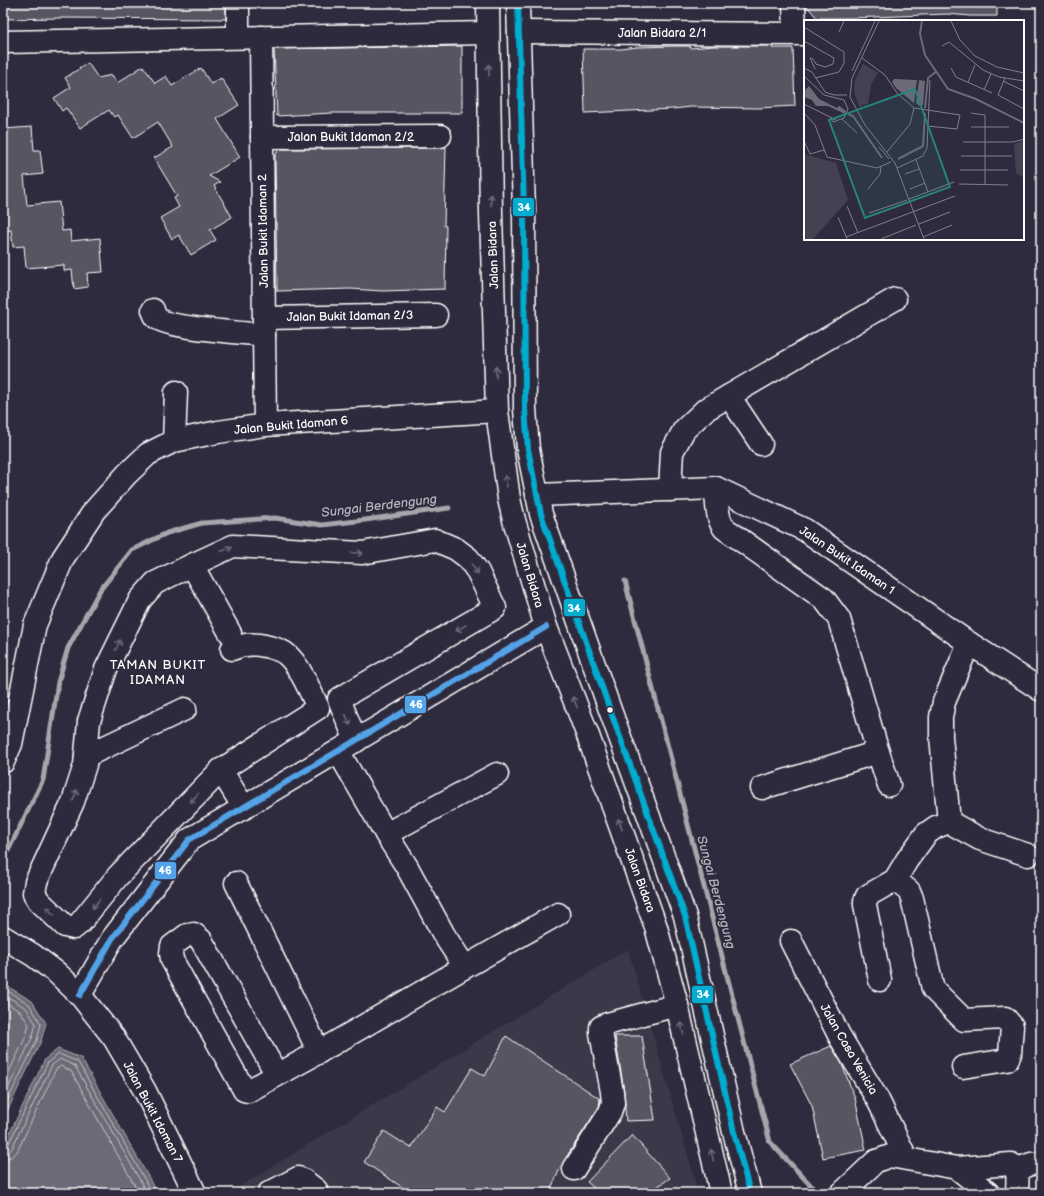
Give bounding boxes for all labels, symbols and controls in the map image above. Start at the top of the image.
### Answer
inset map [804,20,1024,240]
street label: Jalan Bidara 2/1 [618,26,706,41]
one-way arrow [485,64,493,77]
street label: Jalan Bukit Idaman 2/2 [288,130,414,145]
street label: Jalan Bukit Idaman 2 [255,174,272,288]
one-way arrow [487,194,495,207]
line badge: 34 [512,197,535,217]
text: 34 [518,201,531,214]
street label: Jalan Bidara [485,221,502,289]
street label: Jalan Bukit Idaman 2/3 [287,308,413,325]
one-way arrow [492,366,500,379]
street label: Jalan Bukit Idaman 6 [234,413,349,438]
one-way arrow [502,475,510,488]
water label: Sungai Berdengung [320,491,439,521]
street label: Jalan Bukit Idaman 1 [796,523,897,598]
street label: Jalan Bidara [512,541,547,610]
one-way arrow [221,545,233,553]
one-way arrow [350,549,363,556]
one-way arrow [471,563,479,574]
line badge: 34 [563,598,586,617]
text: 34 [568,602,581,615]
one-way arrow [455,624,467,632]
one-way arrow [115,639,122,651]
district label: TAMAN BUKIT IDAMAN [110,657,206,688]
line badge: 46 [404,695,427,714]
one-way arrow [571,696,578,708]
text: 46 [409,698,423,711]
unlabelled marker [605,705,615,715]
one-way arrow [344,714,352,726]
one-way arrow [72,789,79,802]
one-way arrow [189,793,199,803]
one-way arrow [615,818,623,830]
water label: Sungai Berdengung [693,834,739,951]
street label: Jalan Bidara [621,846,658,915]
line badge: 46 [154,861,177,880]
text: 46 [158,864,172,877]
one-way arrow [92,898,100,909]
one-way arrow [45,906,55,916]
line badge: 34 [691,985,714,1004]
text: 34 [697,988,710,1001]
street label: Jalan Casa Venicia [816,1001,881,1097]
one-way arrow [678,1022,686,1035]
street label: Jalan Bukit Idaman 7 [120,1059,186,1165]
one-way arrow [708,1149,716,1162]

